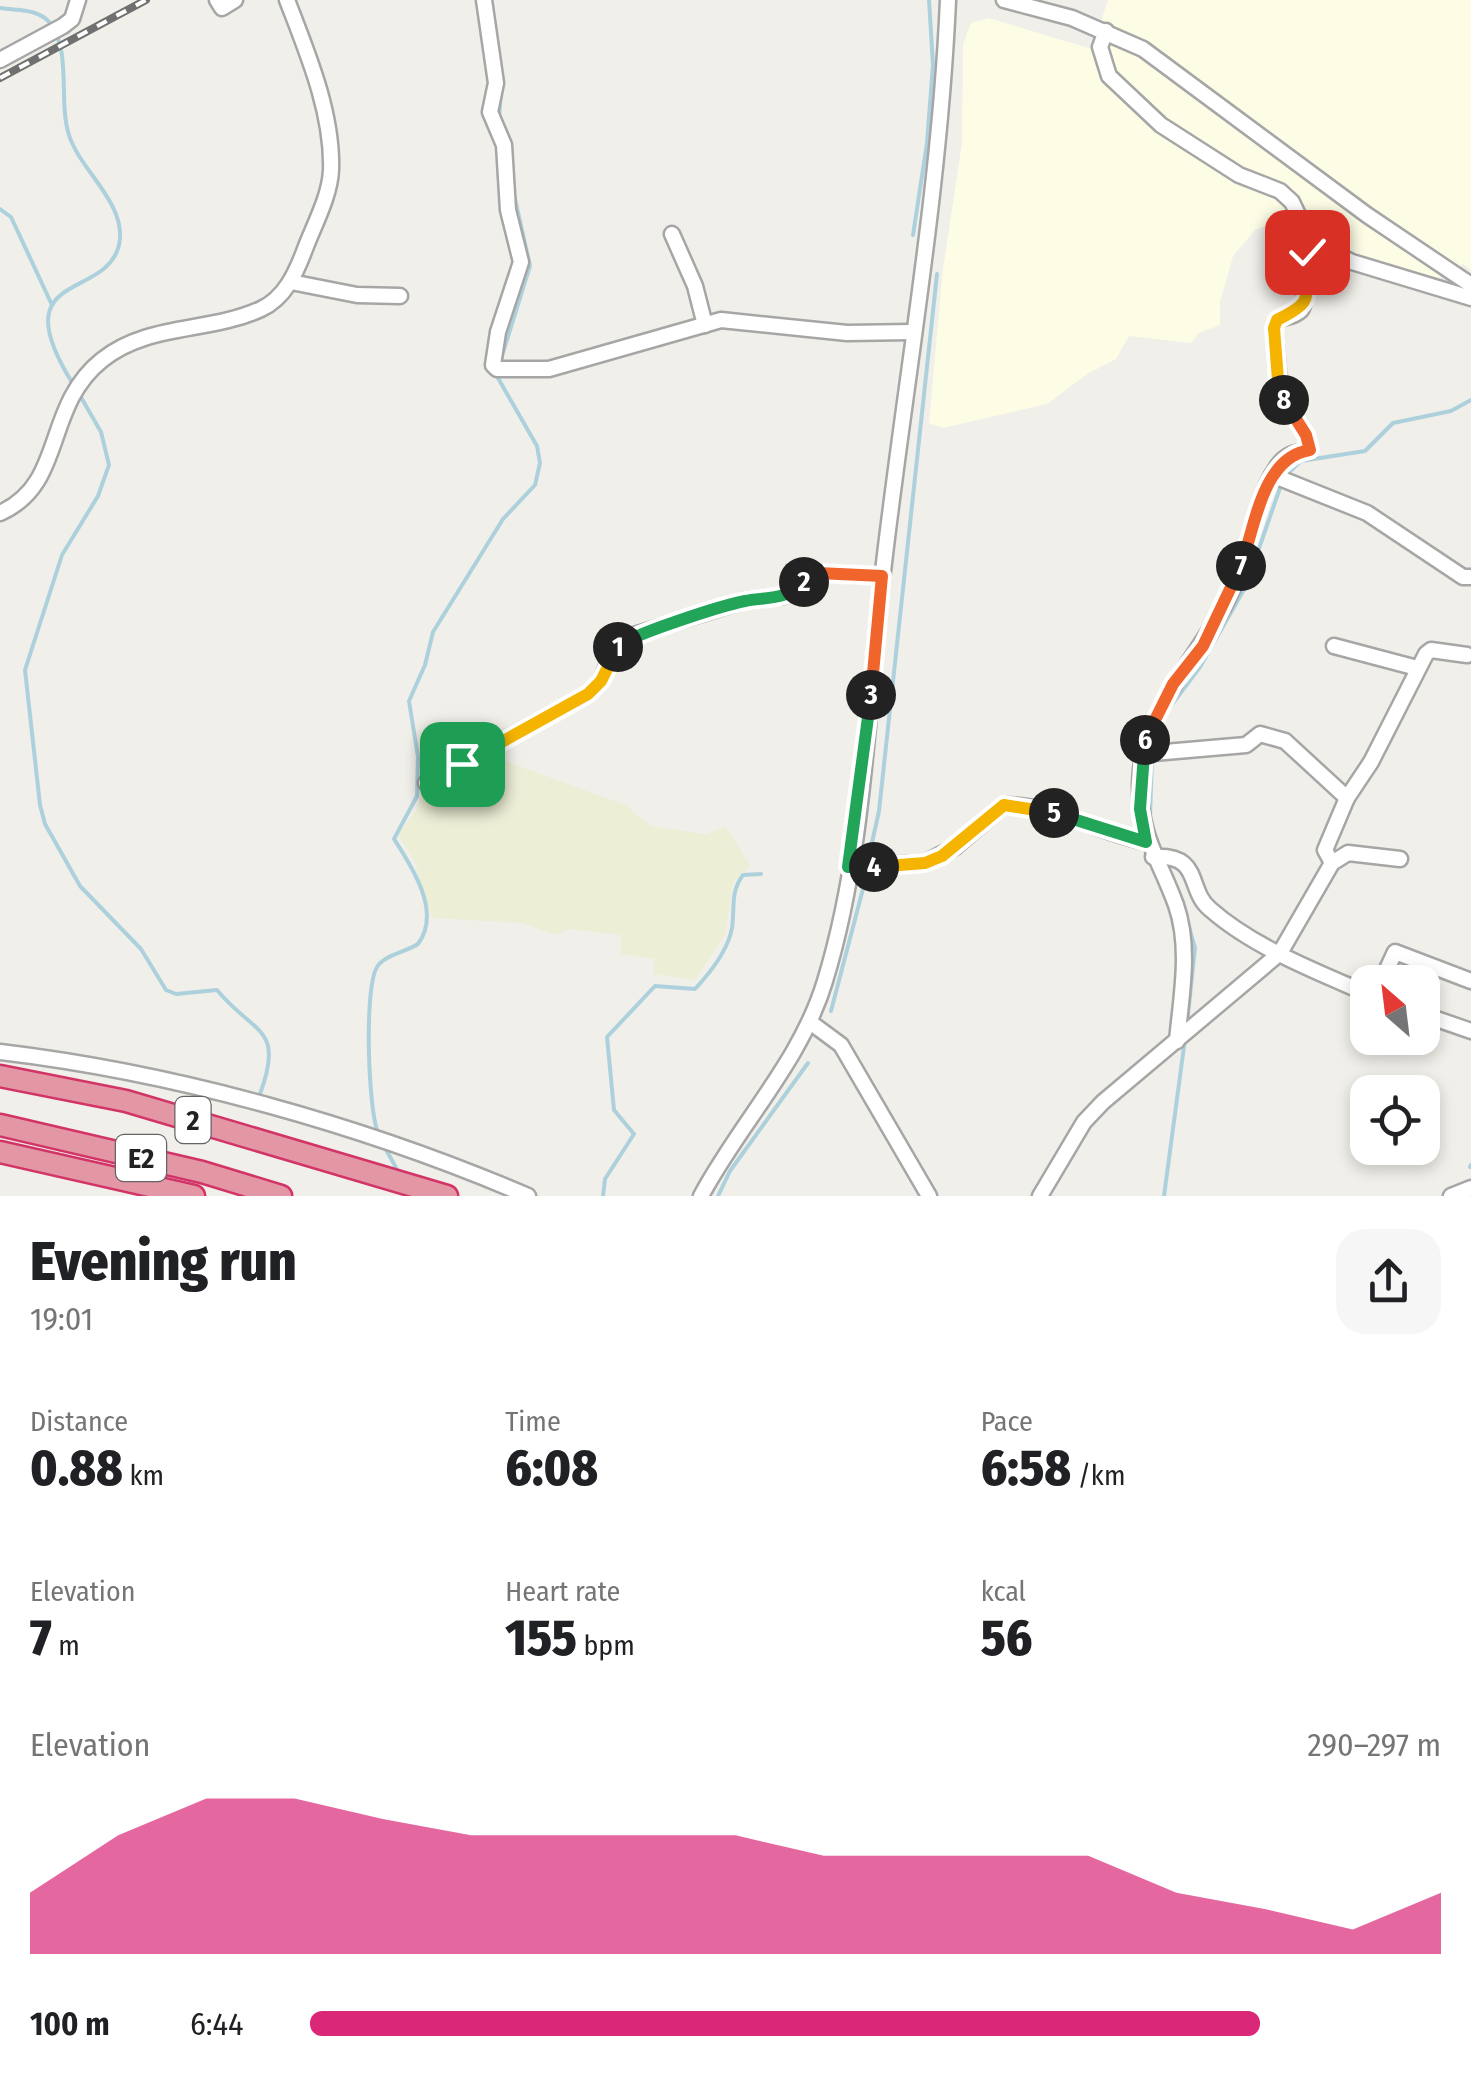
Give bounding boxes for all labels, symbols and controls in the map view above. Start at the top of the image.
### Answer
pin [1265,210,1350,295]
icon: check [1280,225,1335,280]
pin: 8 [1259,375,1309,425]
text: 8 [1277,383,1291,416]
pin: 7 [1216,541,1266,591]
text: 7 [1235,549,1247,582]
pin: 2 [779,557,829,607]
text: 2 [798,565,810,598]
pin: 1 [593,622,643,672]
text: 1 [612,630,624,663]
pin: 3 [846,670,896,720]
text: 3 [864,678,878,711]
pin: 6 [1120,715,1170,765]
pin [420,722,505,807]
text: 6 [1138,723,1152,756]
icon: arrive [435,737,490,792]
pin: 5 [1029,788,1079,838]
text: 5 [1047,796,1061,829]
pin: 4 [849,842,899,892]
text: 4 [867,850,881,883]
north arrow [1350,965,1440,1055]
map controls [1350,965,1440,1165]
button: locate [1350,1075,1440,1165]
road number: 2 [176,1097,210,1143]
road number: E2 [116,1135,166,1181]
text: Evening run [30,1229,297,1295]
button: share [1336,1229,1441,1334]
text: 19:01 [30,1300,93,1338]
text: Distance [30,1405,128,1438]
text: Time [505,1405,561,1438]
text: Pace [981,1405,1033,1438]
text: 0.88 [30,1438,123,1498]
text: 6:08 [505,1438,598,1498]
text: 6:58 [981,1438,1071,1498]
text: km [123,1459,164,1492]
text: /km [1071,1459,1125,1492]
text: Elevation [30,1575,135,1608]
text: Heart rate [505,1575,620,1608]
text: kcal [981,1575,1026,1608]
text: 7 [30,1608,52,1668]
text: 155 [505,1608,577,1668]
text: 56 [981,1608,1032,1668]
text: m [52,1629,80,1662]
text: bpm [577,1629,635,1662]
text: Elevation [30,1726,150,1764]
text: 290–297 m [1308,1726,1441,1764]
text: 100 m [30,2005,110,2043]
text: 6:44 [190,2005,243,2043]

